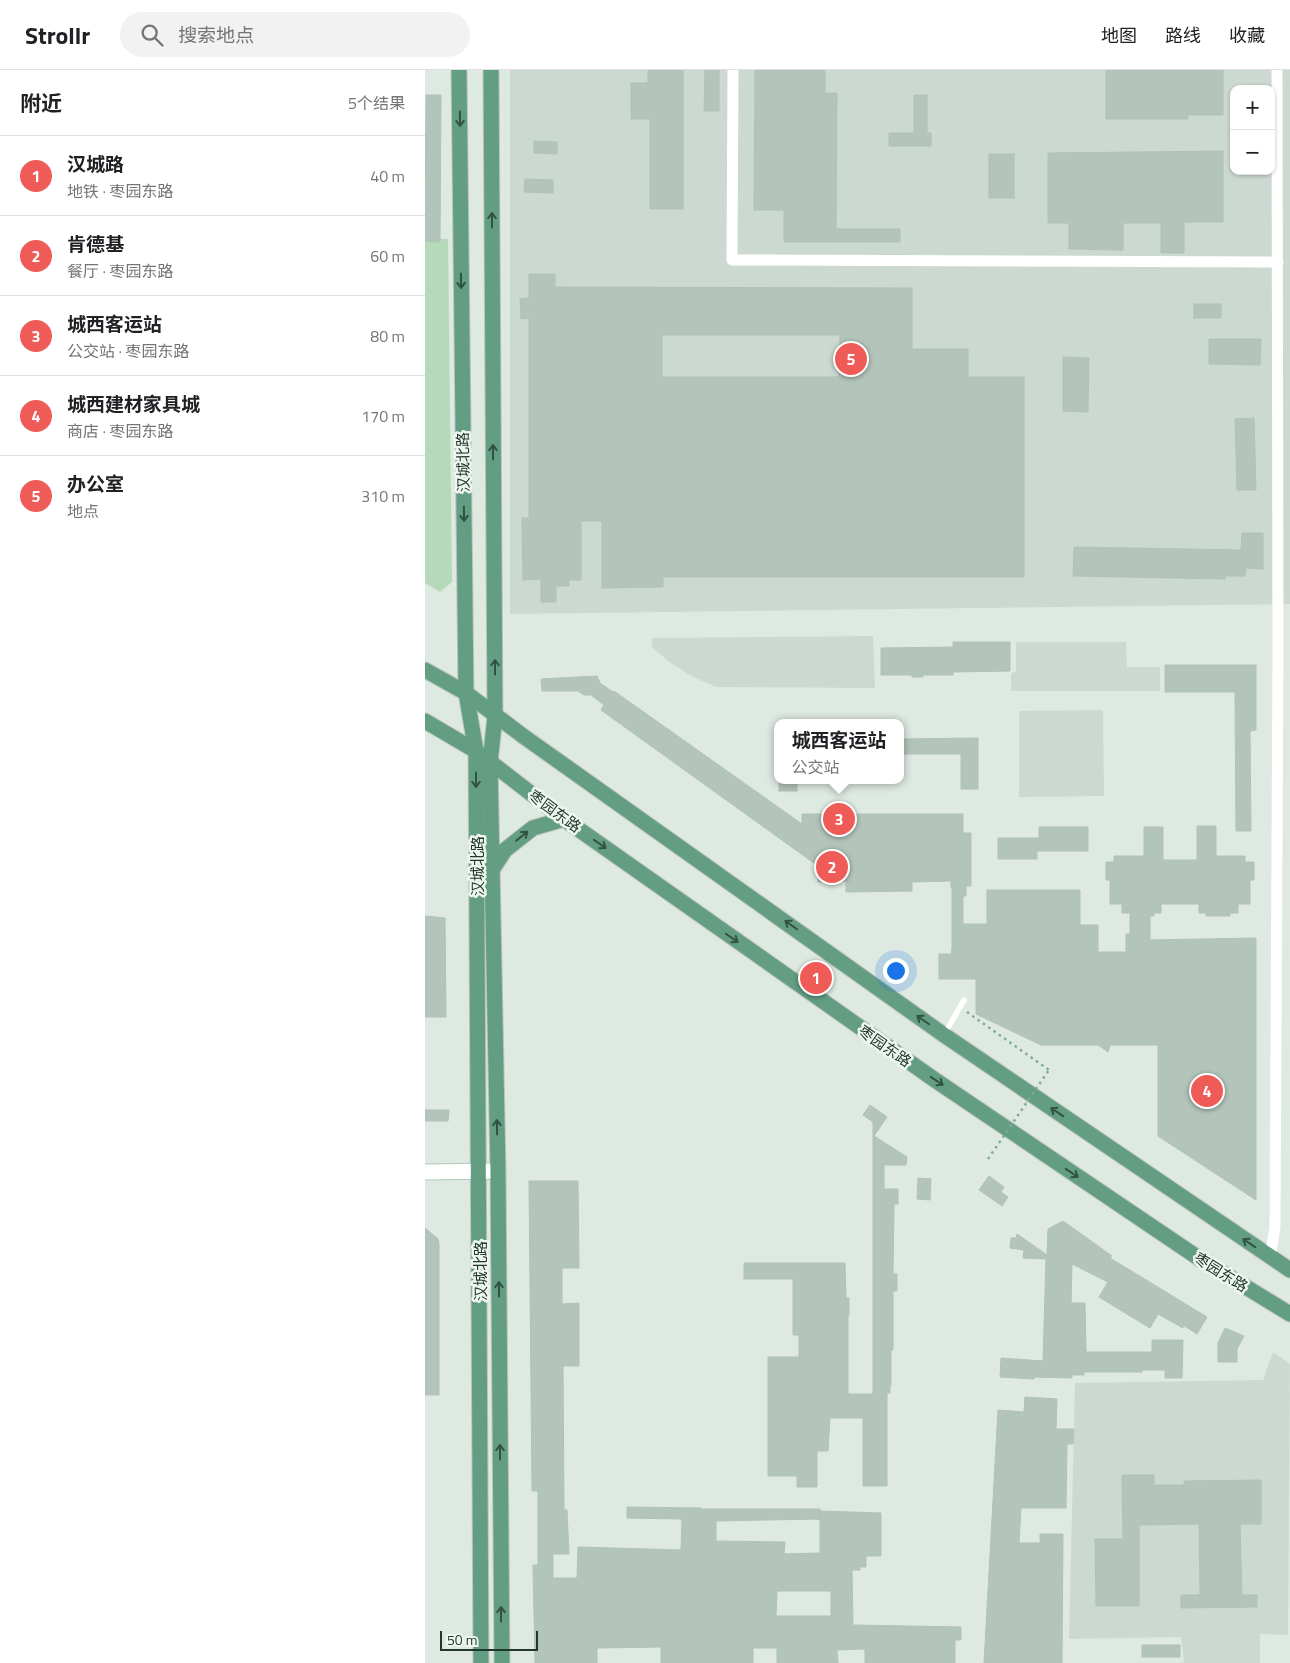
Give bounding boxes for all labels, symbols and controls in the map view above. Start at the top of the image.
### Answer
search box [120,12,470,57]
text: Strollr [25,17,90,53]
text: 搜索地点 [178,20,254,49]
icon: search [138,21,166,49]
text: 地图 [1101,22,1137,49]
text: 路线 [1165,22,1201,49]
text: 收藏 [1229,22,1265,49]
map controls [1230,85,1275,175]
button: + [1230,85,1275,130]
text: 附近 [20,87,62,119]
text: 5个结果 [348,91,405,115]
one-way arrow [455,110,465,126]
button: − [1230,130,1275,175]
text: 汉城路 [67,149,124,178]
text: 1 [32,164,40,188]
text: 40 m [370,164,405,188]
text: 地铁 · 枣园东路 [67,179,174,203]
one-way arrow [487,212,497,228]
text: 肯德基 [67,229,124,258]
text: 2 [32,244,40,268]
text: 60 m [370,244,405,268]
text: 餐厅 · 枣园东路 [67,259,174,283]
one-way arrow [457,273,466,289]
text: 城西客运站 [67,309,162,338]
text: 3 [32,324,40,348]
text: 80 m [370,324,405,348]
text: 公交站 · 枣园东路 [67,339,190,363]
pin: 5 [835,340,867,378]
text: 城西建材家具城 [67,389,200,418]
text: 4 [32,404,40,428]
text: 170 m [361,404,405,428]
text: 商店 · 枣园东路 [67,419,174,443]
street label: 汉城北路 [451,432,475,492]
one-way arrow [488,444,498,460]
text: 办公室 [67,469,124,498]
text: 5 [32,484,40,508]
text: 310 m [361,484,405,508]
text: 地点 [67,499,99,523]
one-way arrow [459,505,469,521]
one-way arrow [490,659,499,675]
popup [774,719,904,784]
text: 城西客运站 [791,725,887,754]
text: 公交站 [791,755,840,779]
one-way arrow [472,772,481,788]
street label: 枣园东路 [524,784,586,838]
pin: 3 [823,800,855,838]
one-way arrow [515,831,528,842]
street label: 汉城北路 [466,836,489,896]
one-way arrow [593,839,607,849]
pin: 2 [816,848,848,886]
one-way arrow [785,920,798,931]
one-way arrow [725,933,739,943]
your location [883,958,909,984]
pin: 1 [800,959,832,997]
one-way arrow [916,1015,930,1025]
street label: 枣园东路 [854,1019,916,1073]
pin: 4 [1191,1072,1223,1110]
one-way arrow [930,1076,944,1086]
one-way arrow [1050,1107,1064,1117]
one-way arrow [492,1119,502,1136]
one-way arrow [1065,1167,1079,1178]
one-way arrow [1242,1238,1256,1248]
street label: 汉城北路 [469,1241,492,1301]
street label: 枣园东路 [1189,1246,1253,1298]
one-way arrow [494,1282,503,1298]
one-way arrow [495,1444,505,1460]
one-way arrow [496,1607,506,1623]
scale bar [440,1628,537,1651]
text: 50 m [447,1629,477,1650]

